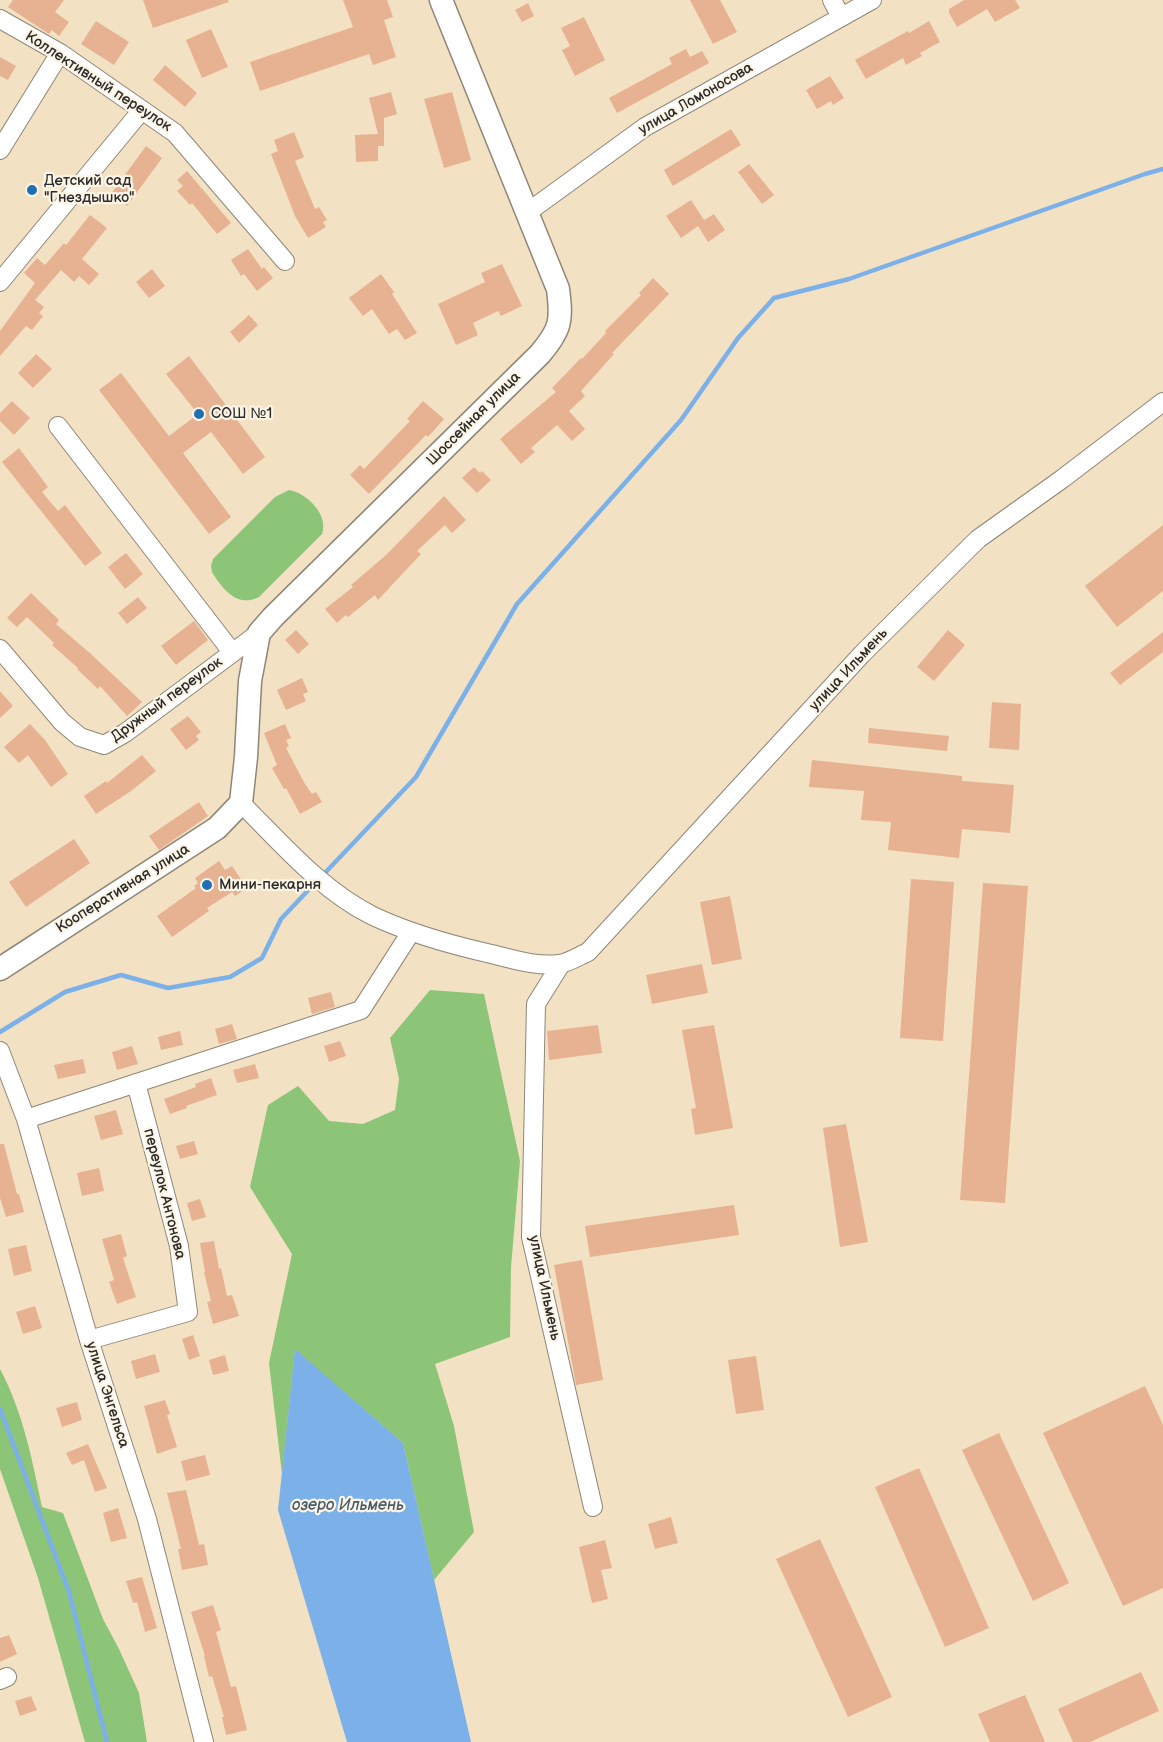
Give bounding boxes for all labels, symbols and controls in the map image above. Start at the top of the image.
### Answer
street label: Коллективный переулок [21,28,175,136]
street label: улица Ломоносова [636,59,756,139]
place label: Детский сад "Гнездышко" [44,172,135,207]
marker: Детский сад "Гнездышко" [25,183,39,197]
street label: Шоссейная улица [423,368,525,470]
place label: СОШ №1 [211,405,272,423]
marker: СОШ №1 [192,407,206,421]
street label: улица Ильмень [806,625,892,715]
street label: Дружный переулок [108,654,226,746]
street label: Кооперативная улица [53,841,193,937]
place label: Мини-пекарня [219,876,321,894]
marker: Мини-пекарня [200,878,214,892]
street label: переулок Антонова [139,1127,189,1261]
street label: улица Ильмень [524,1234,564,1342]
street label: улица Энгельса [81,1340,133,1450]
water label: озеро Ильмень [292,1496,404,1516]

